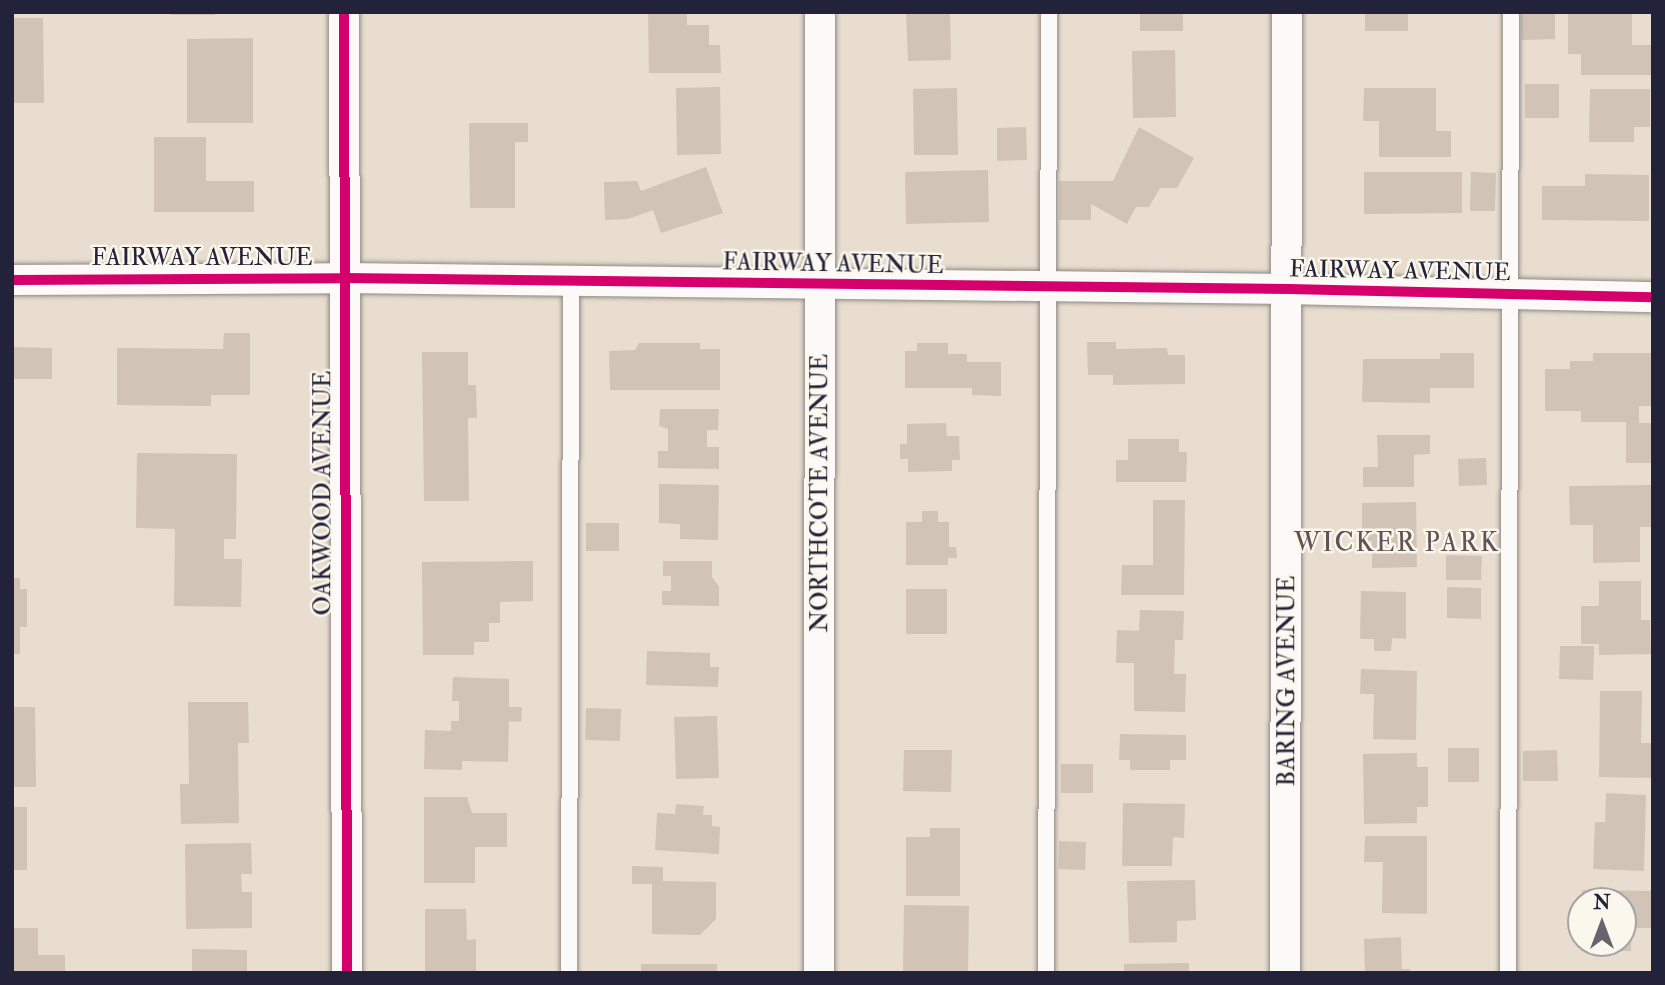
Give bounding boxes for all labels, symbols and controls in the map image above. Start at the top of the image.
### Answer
street label: FAIRWAY AVENUE [91,244,313,272]
street label: FAIRWAY AVENUE [722,248,944,280]
street label: FAIRWAY AVENUE [1289,255,1511,287]
street label: NORTHCOTE AVENUE [806,354,834,632]
street label: OAKWOOD AVENUE [309,370,337,616]
district label: WICKER PARK [1295,528,1499,560]
street label: BARING AVENUE [1273,575,1301,787]
north arrow [1567,887,1637,957]
text: N [1593,891,1611,915]

